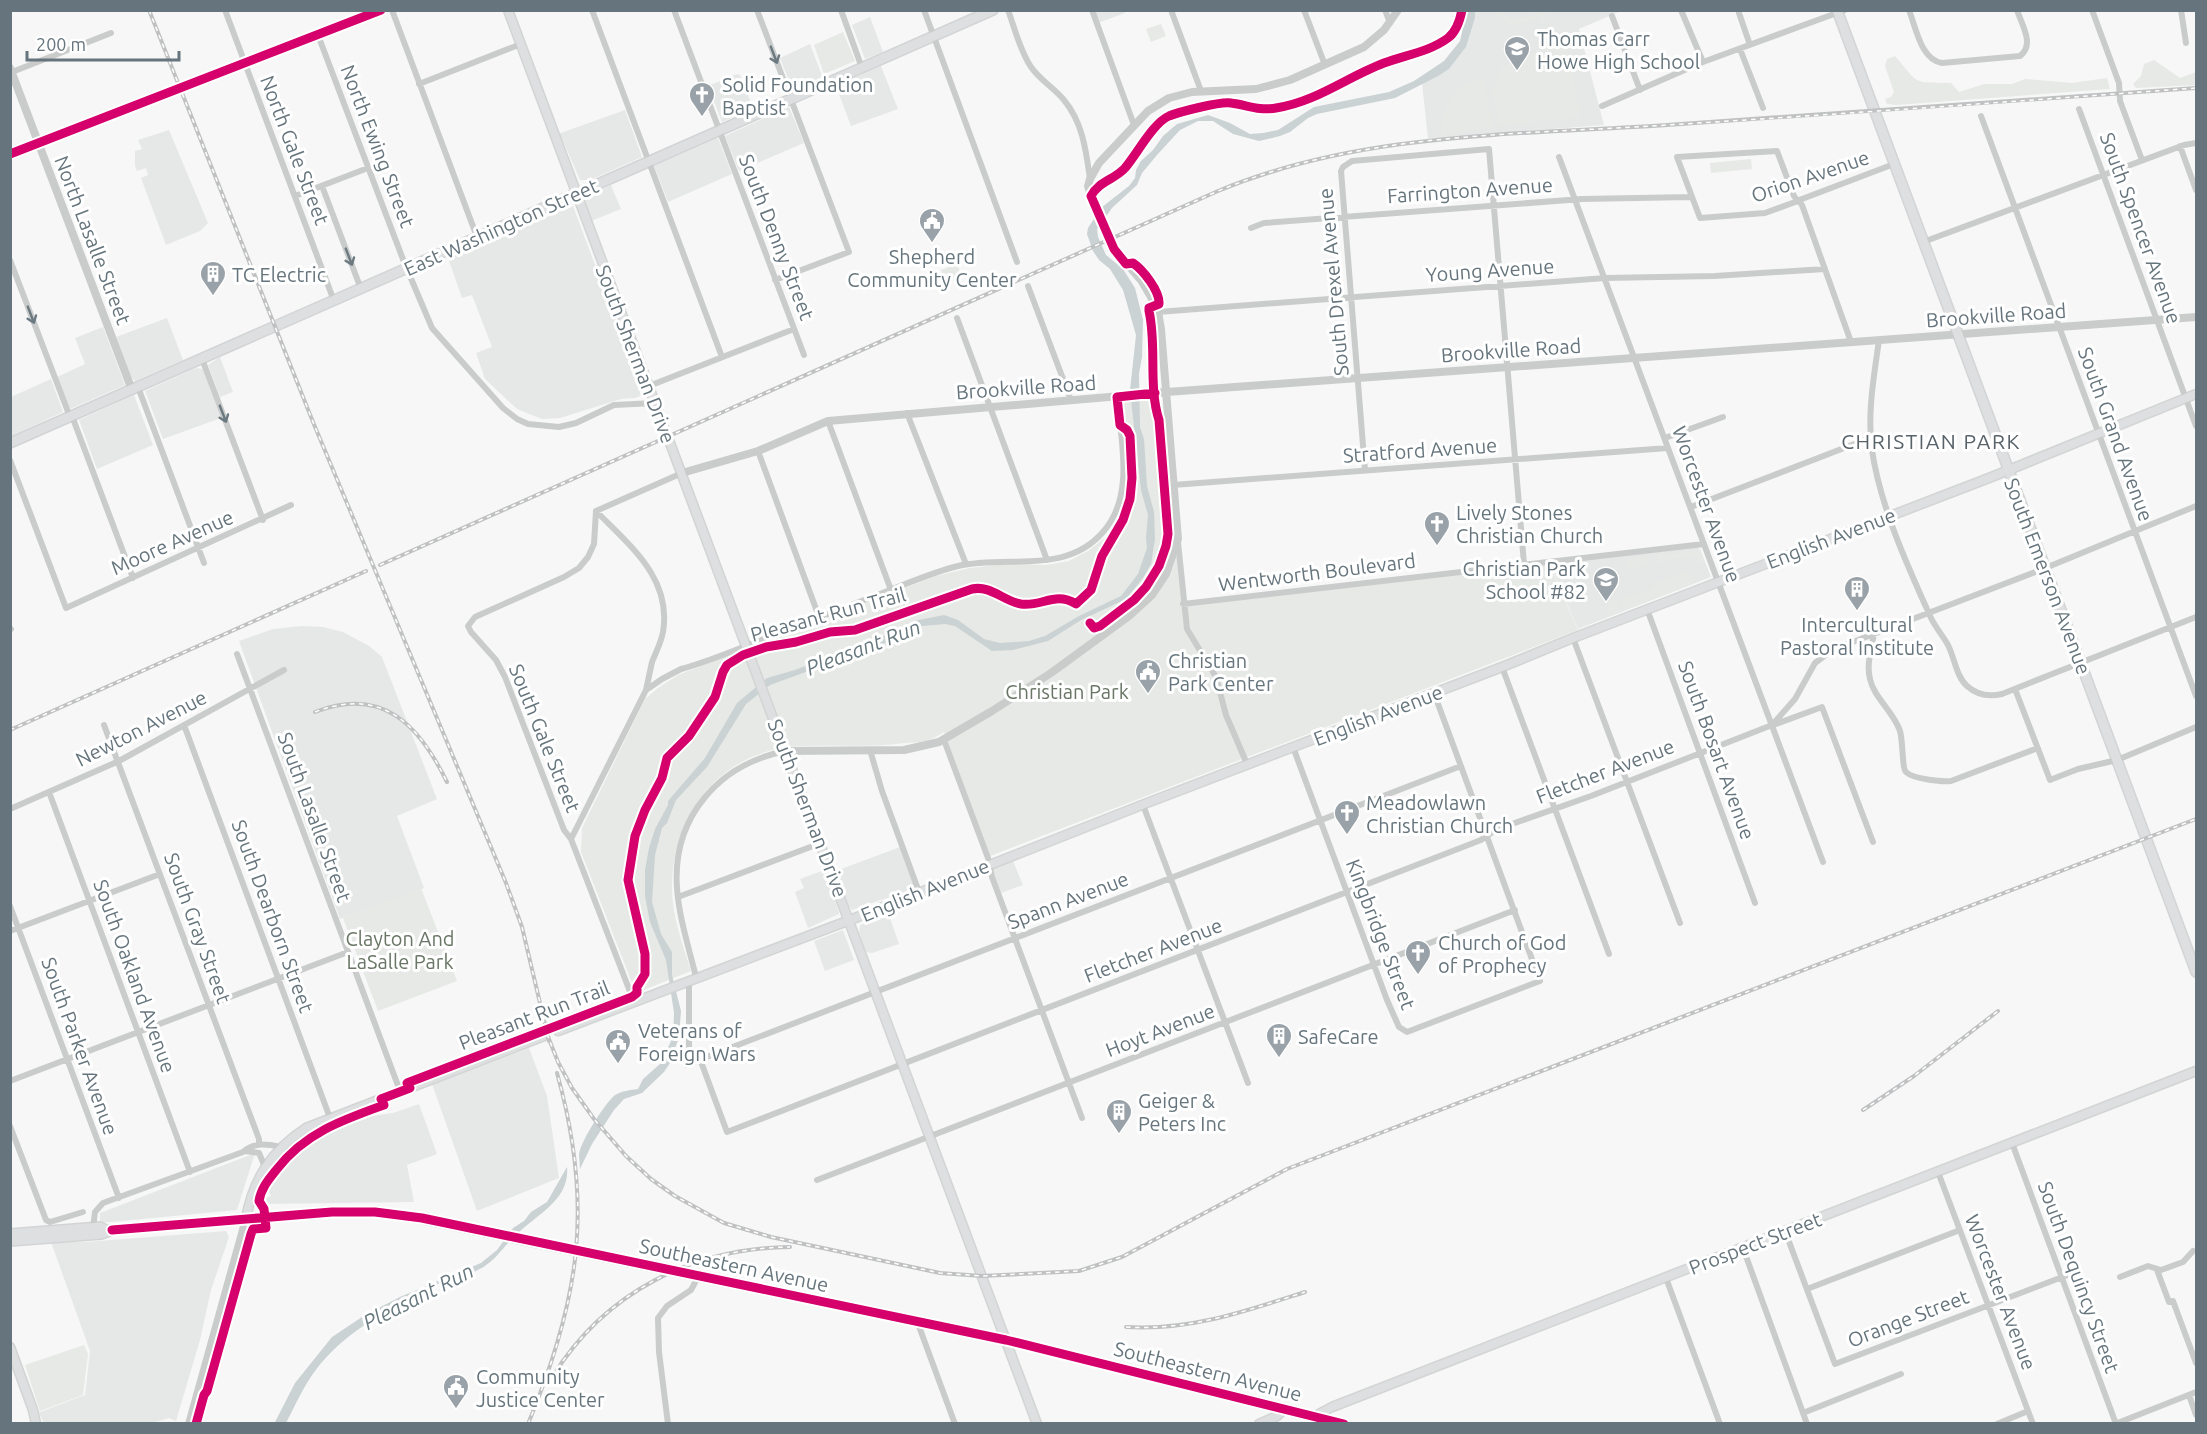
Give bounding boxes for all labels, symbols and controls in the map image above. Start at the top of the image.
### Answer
scale bar [27,24,178,62]
place label: Thomas Carr Howe High School [1537,27,1700,73]
text: 200 m [36,34,86,54]
school or university icon: Thomas Carr Howe High School [1502,34,1532,72]
one-way arrow [769,45,780,64]
street label: North Ewing Street [336,62,420,231]
street label: North Gale Street [256,72,334,228]
place label: Solid Foundation Baptist [722,73,873,119]
church icon: Solid Foundation Baptist [687,80,717,118]
street label: South Spencer Avenue [2096,129,2186,327]
street label: Orion Avenue [1748,145,1872,207]
street label: South Denny Street [735,151,819,323]
street label: North Lasalle Street [50,152,136,328]
street label: Farrington Avenue [1386,173,1554,207]
street label: East Washington Street [400,174,602,280]
street label: South Drexel Avenue [1313,187,1353,377]
public building icon: Shepherd Community Center [917,206,947,244]
place label: Shepherd Community Center [847,245,1017,291]
one-way arrow [344,247,355,266]
street label: Young Avenue [1425,254,1555,286]
building icon: TC Electric [198,259,228,297]
street label: South Sherman Drive [591,262,681,446]
place label: TC Electric [232,263,326,286]
street label: Brookville Road [1925,299,2067,331]
one-way arrow [27,305,38,324]
street label: Brookville Road [1440,334,1582,366]
street label: South Grand Avenue [2074,344,2158,524]
street label: Brookville Road [955,371,1097,403]
one-way arrow [218,404,229,422]
street label: Worcester Avenue [1668,423,1746,585]
district label: CHRISTIAN PARK [1841,429,2021,453]
street label: Stratford Avenue [1342,433,1498,467]
street label: South Emerson Avenue [2000,475,2096,677]
place label: Lively Stones Christian Church [1456,501,1603,547]
street label: English Avenue [1763,503,1899,573]
street label: Moore Avenue [107,505,237,579]
church icon: Lively Stones Christian Church [1422,509,1452,547]
street label: Wentworth Boulevard [1217,548,1417,596]
place label: Christian Park School #82 [1462,557,1586,603]
school or university icon: Christian Park School #82 [1591,565,1621,603]
building icon: Intercultural Pastoral Institute [1842,574,1872,612]
street label: Pleasant Run Trail [748,582,908,646]
place label: Intercultural Pastoral Institute [1780,613,1934,659]
water label: Pleasant Run [802,614,924,680]
place label: Christian Park Center [1168,649,1274,695]
public building icon: Christian Park Center [1133,657,1163,695]
street label: South Bosart Avenue [1674,658,1760,842]
street label: South Gale Street [505,661,585,816]
park label: Christian Park [1005,680,1129,703]
street label: English Avenue [1310,680,1446,750]
street label: Newton Avenue [72,685,210,771]
street label: South Sherman Drive [763,716,853,900]
street label: South Lasalle Street [274,729,356,905]
street label: Fletcher Avenue [1533,734,1677,808]
place label: Meadowlawn Christian Church [1366,791,1513,837]
church icon: Meadowlawn Christian Church [1332,798,1362,836]
street label: South Dearborn Street [227,817,319,1016]
street label: South Gray Street [160,850,236,1007]
street label: English Avenue [857,854,993,926]
street label: Kingbridge Street [1342,856,1420,1013]
street label: Spann Avenue [1004,866,1132,934]
street label: South Oakland Avenue [89,876,181,1076]
street label: Fletcher Avenue [1081,913,1225,987]
park label: Clayton And LaSalle Park [345,927,455,973]
place label: Church of God of Prophecy [1438,931,1567,977]
church icon: Church of God of Prophecy [1403,938,1433,976]
street label: South Parker Avenue [37,954,123,1138]
street label: Pleasant Run Trail [455,976,613,1054]
street label: Hoyt Avenue [1102,999,1218,1061]
place label: Veterans of Foreign Wars [638,1019,756,1065]
building icon: SafeCare [1264,1021,1294,1059]
place label: SafeCare [1298,1025,1379,1048]
public building icon: Veterans of Foreign Wars [603,1027,633,1065]
place label: Geiger & Peters Inc [1138,1089,1226,1135]
building icon: Geiger & Peters Inc [1104,1097,1134,1135]
street label: South Dequincy Street [2034,1178,2124,1376]
street label: Prospect Street [1685,1207,1825,1279]
street label: Worcester Avenue [1961,1211,2041,1373]
street label: Southeastern Avenue [637,1234,831,1296]
water label: Pleasant Run [359,1258,477,1334]
street label: Orange Street [1844,1284,1972,1352]
street label: Southeastern Avenue [1112,1337,1304,1405]
place label: Community Justice Center [476,1365,605,1411]
public building icon: Community Justice Center [441,1372,471,1410]

